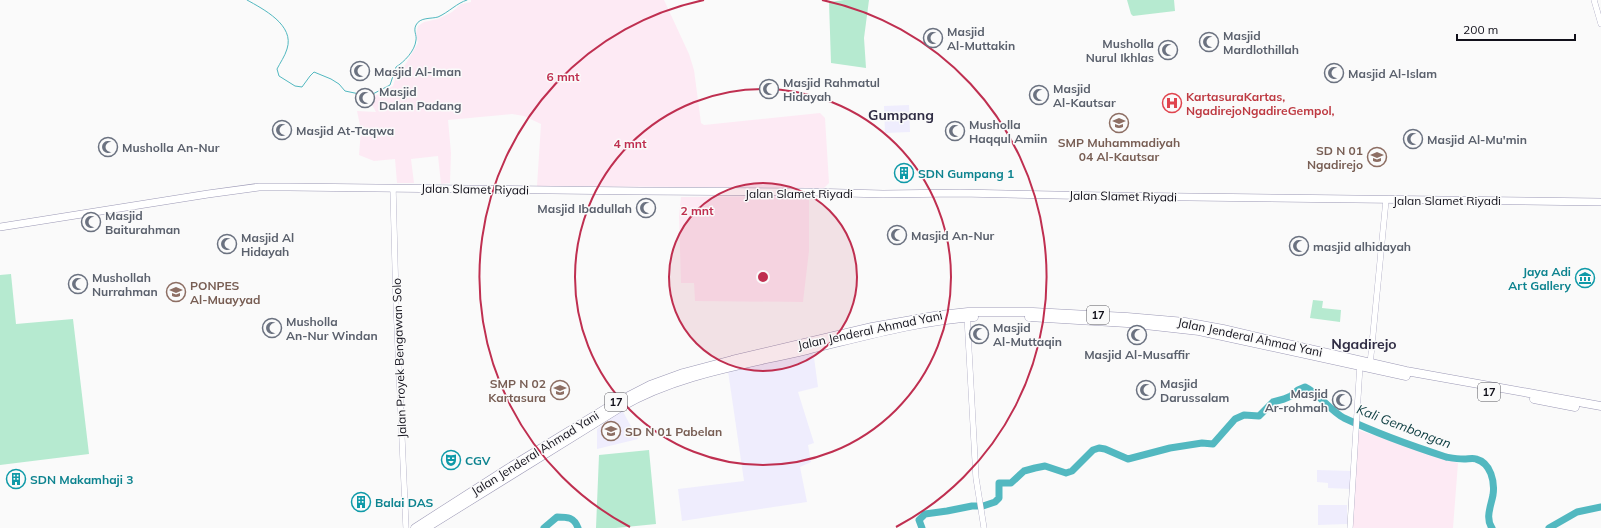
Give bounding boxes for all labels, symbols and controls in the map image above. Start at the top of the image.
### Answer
scale bar [1457,16,1575,42]
text: 200 m [1463,22,1498,37]
place label: Masjid Al-Muttakin [947,24,1015,53]
mosque icon: Masjid Al-Muttakin [922,27,944,49]
place label: Masjid Mardlothillah [1223,28,1299,57]
mosque icon: Masjid Mardlothillah [1198,31,1220,53]
place label: Musholla Nurul Ikhlas [1086,36,1154,65]
mosque icon: Musholla Nurul Ikhlas [1157,39,1179,61]
mosque icon: Masjid Al-Iman [349,60,371,82]
mosque icon: Masjid Al-Islam [1323,62,1345,84]
place label: Masjid Al-Iman [374,64,461,79]
place label: Masjid Al-Islam [1348,66,1437,81]
text: 6 mnt [546,69,580,84]
place label: Masjid Rahmatul Hidayah [783,75,880,104]
mosque icon: Masjid Rahmatul Hidayah [758,78,780,100]
place label: Masjid Al-Kautsar [1053,81,1116,110]
place label: Masjid Dalan Padang [379,84,461,113]
mosque icon: Masjid Al-Kautsar [1028,84,1050,106]
mosque icon: Masjid Dalan Padang [354,87,376,109]
place label: KartasuraKartas, NgadirejoNgadireGempol, [1186,89,1335,118]
hospital icon: KartasuraKartas, NgadirejoNgadireGempol, [1161,92,1183,114]
district label: Gumpang [868,106,934,124]
school or university icon: SMP Muhammadiyah 04 Al-Kautsar [1108,112,1130,134]
place label: Musholla Haqqul Amiin [969,117,1047,146]
mosque icon: Masjid At-Taqwa [271,119,293,141]
mosque icon: Musholla Haqqul Amiin [944,120,966,142]
place label: Masjid At-Taqwa [296,123,394,138]
mosque icon: Masjid Al-Mu'min [1402,128,1424,150]
place label: Masjid Al-Mu'min [1427,132,1527,147]
place label: SMP Muhammadiyah 04 Al-Kautsar [1058,135,1180,164]
mosque icon: Musholla An-Nur [97,136,119,158]
text: 4 mnt [613,136,647,151]
place label: Musholla An-Nur [122,140,220,155]
place label: SD N 01 Ngadirejo [1307,143,1363,172]
school or university icon: SD N 01 Ngadirejo [1366,146,1388,168]
building icon: SDN Gumpang 1 [893,162,915,184]
place label: SDN Gumpang 1 [918,166,1014,181]
street label: Jalan Slamet Riyadi [421,181,529,197]
street label: Jalan Slamet Riyadi [745,186,853,201]
street label: Jalan Slamet Riyadi [1069,188,1177,204]
street label: Jalan Slamet Riyadi [1393,193,1501,208]
mosque icon: Masjid Ibadullah [635,197,657,219]
place label: Masjid Ibadullah [537,201,632,216]
text: 2 mnt [680,203,714,218]
place label: Masjid Baiturahman [105,208,180,237]
mosque icon: Masjid Baiturahman [80,211,102,233]
mosque icon: Masjid An-Nur [886,224,908,246]
place label: Masjid An-Nur [911,228,995,243]
place label: Masjid Al Hidayah [241,230,294,259]
mosque icon: Masjid Al Hidayah [216,233,238,255]
mosque icon: masjid alhidayah [1288,235,1310,257]
place label: masjid alhidayah [1313,239,1411,254]
place label: Jaya Adi Art Gallery [1508,264,1571,293]
museum icon: Jaya Adi Art Gallery [1574,267,1596,289]
place label: Mushollah Nurrahman [92,270,158,299]
centre of rings [756,270,770,284]
mosque icon: Mushollah Nurrahman [67,273,89,295]
place label: PONPES Al-Muayyad [190,278,260,307]
street label: Jalan Proyek Bengawan Solo [389,278,409,438]
school or university icon: PONPES Al-Muayyad [165,281,187,303]
road number: 17 [1087,306,1109,324]
street label: Jalan Jenderal Ahmad Yani [796,307,944,353]
place label: Musholla An-Nur Windan [286,314,378,343]
street label: Jalan Jenderal Ahmad Yani [1176,314,1324,360]
mosque icon: Musholla An-Nur Windan [261,317,283,339]
place label: Masjid Al-Muttaqin [993,320,1062,349]
mosque icon: Masjid Al-Muttaqin [968,323,990,345]
mosque icon: Masjid Al-Musaffir [1126,324,1148,346]
district label: Ngadirejo [1331,335,1397,353]
place label: Masjid Al-Musaffir [1084,347,1190,362]
place label: SMP N 02 Kartasura [488,376,546,405]
place label: Masjid Darussalam [1160,376,1229,405]
school or university icon: SMP N 02 Kartasura [549,379,571,401]
mosque icon: Masjid Darussalam [1135,379,1157,401]
road number: 17 [1478,383,1500,401]
place label: Masjid Ar-rohmah [1265,386,1328,415]
mosque icon: Masjid Ar-rohmah [1331,389,1353,411]
road number: 17 [605,393,627,411]
water label: Kali Gembongan [1355,401,1453,451]
street label: Jalan Jenderal Ahmad Yani [468,407,602,498]
school or university icon: SD N 01 Pabelan [600,420,622,442]
place label: SD N 01 Pabelan [625,424,722,439]
theatre icon: CGV [440,449,462,471]
place label: CGV [465,453,491,468]
building icon: SDN Makamhaji 3 [5,468,27,490]
place label: SDN Makamhaji 3 [30,472,133,487]
building icon: Balai DAS [350,491,372,513]
place label: Balai DAS [375,495,434,510]

